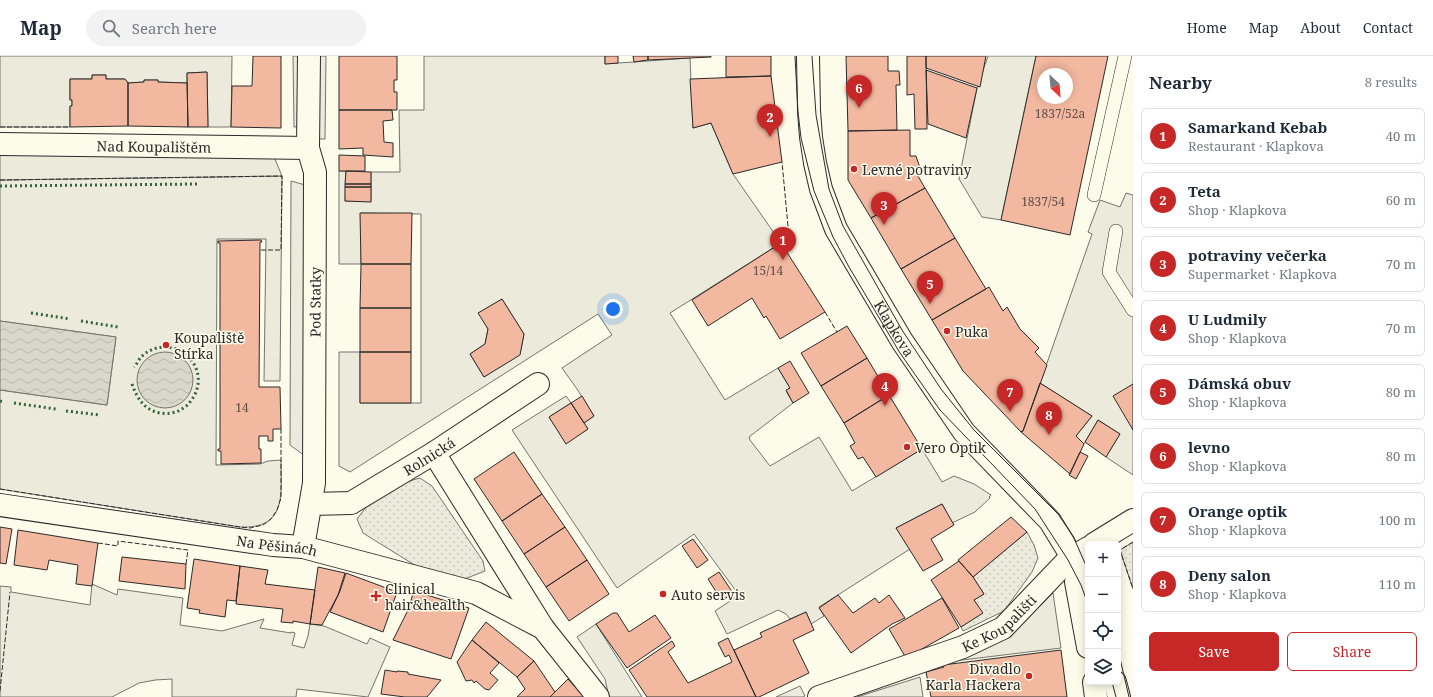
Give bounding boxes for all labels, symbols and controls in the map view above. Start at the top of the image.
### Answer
search box [86,10,366,46]
text: Map [20,15,62,41]
icon: search [100,17,122,39]
text: Search here [132,18,217,38]
text: Home [1187,18,1227,37]
text: Map [1249,18,1278,37]
text: About [1300,18,1341,37]
text: Contact [1363,18,1413,37]
north arrow [1037,68,1073,104]
text: Nearby [1149,71,1212,94]
text: 8 results [1365,73,1417,91]
pin: 6 [846,75,872,108]
pin: 2 [757,104,783,137]
house number: 1837/52a [1035,105,1085,122]
text: Samarkand Kebab [1188,117,1327,137]
text: 1 [1159,127,1167,145]
text: 40 m [1386,127,1416,145]
street label: Nad Koupalištěm [97,136,211,156]
text: Restaurant · Klapkova [1188,137,1324,155]
place label: Levné potraviny [862,160,972,179]
marker: Levné potraviny [849,164,859,174]
text: Teta [1188,181,1221,201]
text: 2 [1159,191,1167,209]
text: 60 m [1386,191,1416,209]
pin: 3 [871,192,897,225]
house number: 1837/54 [1021,193,1065,210]
text: Shop · Klapkova [1188,201,1287,219]
pin: 1 [770,227,796,260]
text: potraviny večerka [1188,245,1327,265]
text: 3 [1159,255,1167,273]
text: 70 m [1386,255,1416,273]
house number: 15/14 [753,262,783,279]
text: Supermarket · Klapkova [1188,265,1337,283]
street label: Pod Statky [305,267,324,337]
pin: 5 [917,271,943,304]
street label: Klapkova [870,296,919,360]
your location [603,299,623,319]
text: U Ludmily [1188,309,1267,329]
text: 4 [1159,319,1167,337]
text: 70 m [1386,319,1416,337]
place label: Puka [955,322,989,341]
marker: Puka [942,326,952,336]
place label: Koupaliště Stírka [174,328,245,363]
text: Shop · Klapkova [1188,329,1287,347]
marker: Koupaliště Stírka [161,340,171,350]
pin: 4 [872,373,898,406]
text: Dámská obuv [1188,373,1291,393]
pin: 7 [997,379,1023,412]
text: 5 [1159,383,1167,401]
text: 80 m [1386,383,1416,401]
text: Shop · Klapkova [1188,393,1287,411]
house number: 14 [235,399,249,416]
pin: 8 [1036,402,1062,435]
street label: Rolnická [399,432,459,479]
text: levno [1188,437,1230,457]
place label: Vero Optik [915,438,987,457]
marker: Vero Optik [902,442,912,452]
text: 6 [1159,447,1167,465]
text: 80 m [1386,447,1416,465]
text: Shop · Klapkova [1188,457,1287,475]
text: Orange optik [1188,501,1287,521]
text: 7 [1159,511,1167,529]
text: 100 m [1379,511,1416,529]
text: Shop · Klapkova [1188,521,1287,539]
street label: Na Pěšinách [235,530,320,560]
map controls [1085,541,1121,685]
button: + [1085,541,1121,577]
text: Deny salon [1188,565,1271,585]
text: 8 [1159,575,1167,593]
text: 110 m [1379,575,1416,593]
button: − [1085,577,1121,613]
place label: Clinical hair&health [385,579,466,614]
place label: Auto servis [671,585,745,604]
text: Shop · Klapkova [1188,585,1287,603]
marker: Auto servis [658,589,668,599]
marker: Clinical hair&health [370,590,382,602]
street label: Ke Koupališti [958,590,1040,656]
button: locate [1085,613,1121,649]
button: Save [1149,632,1279,671]
button: Share [1287,632,1417,671]
button: layers [1085,649,1121,685]
place label: Divadlo Karla Hackera [925,659,1021,694]
marker: Divadlo Karla Hackera [1024,671,1034,681]

